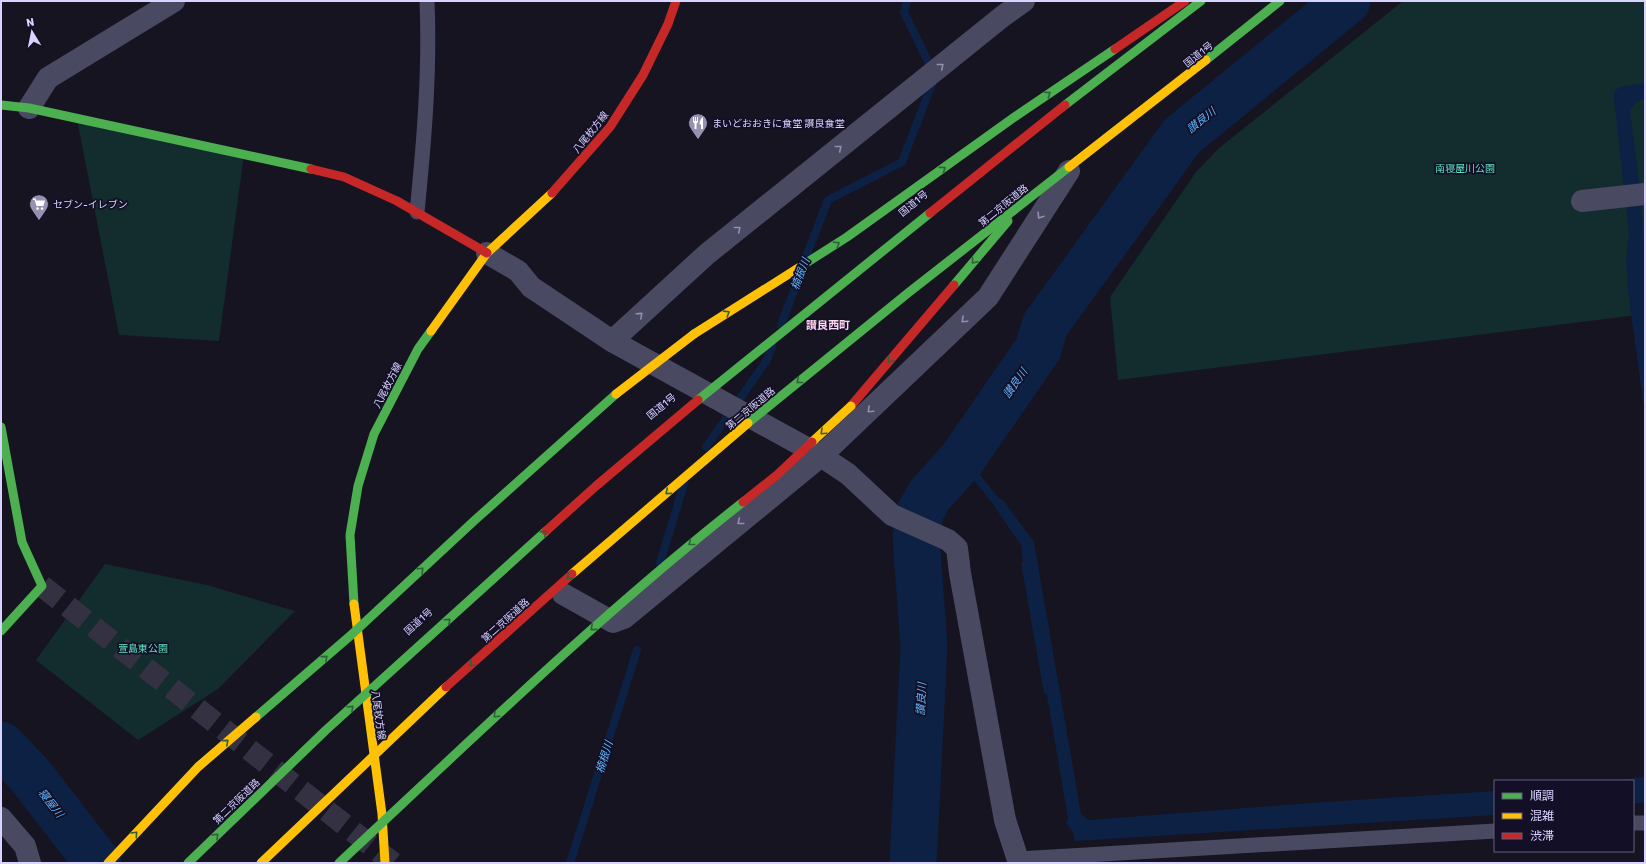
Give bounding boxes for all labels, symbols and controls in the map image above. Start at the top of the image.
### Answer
north arrow [12,12,52,52]
text: N [25,16,35,30]
street label: 国道1号 [1181,40,1216,70]
one-way arrow [936,64,943,71]
one-way arrow [1044,91,1051,99]
water label: 讃良川 [1184,104,1219,136]
street label: 八尾枚方線 [570,109,611,156]
restaurant icon: まいどおおきに食堂 讃良食堂 [687,112,709,140]
place label: まいどおおきに食堂 讃良食堂 [712,118,844,130]
one-way arrow [835,145,842,152]
park label: 南寝屋川公園 [1435,163,1495,175]
one-way arrow [938,167,945,174]
street label: 第二京阪道路 [977,182,1031,229]
street label: 国道1号 [897,188,931,219]
supermarket icon: セブン-イレブン [28,193,50,221]
place label: セブン-イレブン [53,199,128,211]
one-way arrow [1037,212,1045,219]
one-way arrow [733,227,740,234]
one-way arrow [833,241,840,249]
water label: 楠根川 [788,256,813,292]
one-way arrow [972,256,979,264]
one-way arrow [723,311,730,318]
one-way arrow [635,312,643,320]
one-way arrow [961,315,969,323]
district label: 讃良西町 [806,319,850,332]
one-way arrow [888,356,895,363]
street label: 八尾枚方線 [371,360,405,410]
water label: 讃良川 [1001,365,1031,401]
one-way arrow [796,377,804,384]
street label: 第二京阪道路 [724,385,777,433]
street label: 国道1号 [645,391,679,422]
one-way arrow [867,405,875,412]
one-way arrow [820,428,827,435]
one-way arrow [665,488,672,495]
one-way arrow [737,518,744,525]
one-way arrow [539,531,547,538]
one-way arrow [688,538,695,545]
one-way arrow [416,567,424,575]
one-way arrow [567,573,574,580]
street label: 第二京阪道路 [479,596,532,645]
street label: 国道1号 [402,606,435,638]
one-way arrow [443,618,451,626]
one-way arrow [590,624,598,631]
park label: 萱島東公園 [118,643,168,655]
one-way arrow [320,655,327,662]
one-way arrow [470,659,477,666]
water label: 讃良川 [914,681,929,716]
street label: 八尾枚方線 [369,690,387,741]
one-way arrow [346,705,354,712]
one-way arrow [493,710,501,718]
water label: 楠根川 [593,739,616,775]
one-way arrow [222,740,229,747]
street label: 第二京阪道路 [211,777,262,827]
legend [1494,780,1634,852]
water label: 寝屋川 [35,786,67,821]
text: 順調 [1530,789,1554,803]
text: 混雑 [1530,809,1554,823]
text: 渋滞 [1530,829,1554,843]
one-way arrow [130,832,137,839]
one-way arrow [211,833,219,841]

